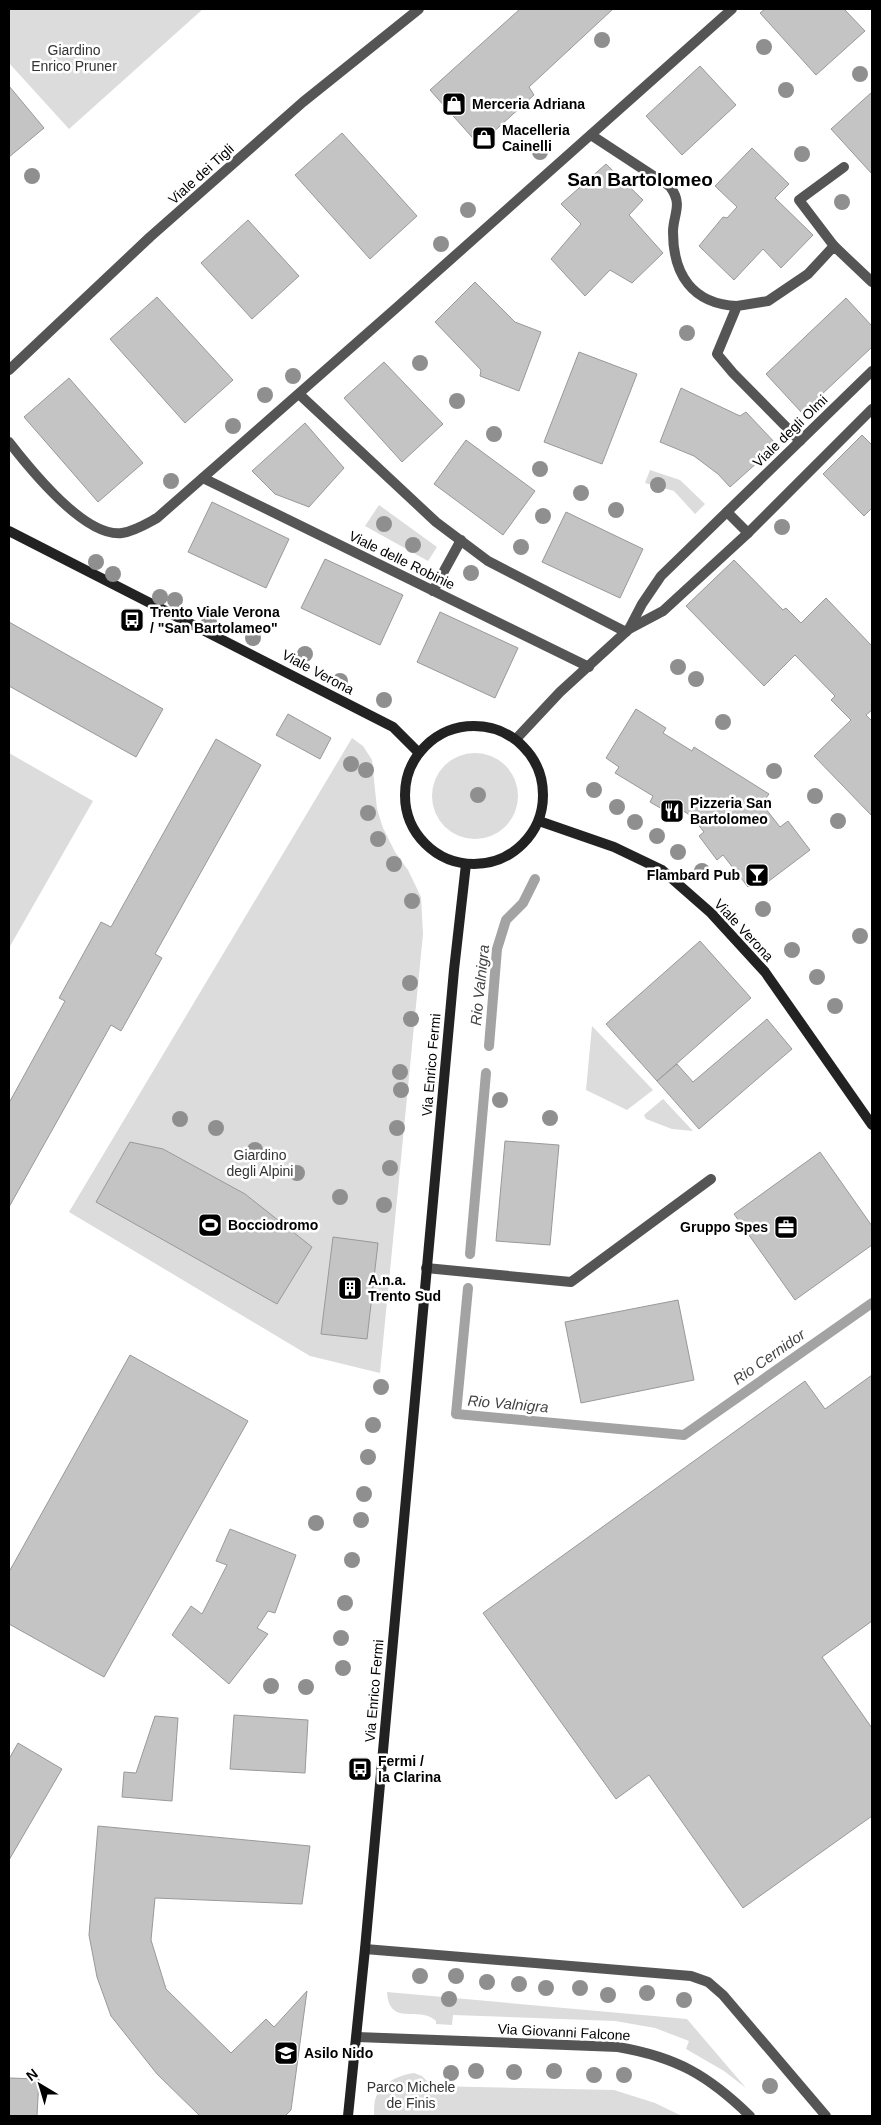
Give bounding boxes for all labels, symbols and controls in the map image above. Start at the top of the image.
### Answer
park label: Giardino Enrico Pruner [31,42,117,74]
shop icon: Merceria Adriana [441,91,467,117]
place label: Merceria Adriana [472,96,585,112]
place label: Macelleria Cainelli [502,122,570,154]
shop icon: Macelleria Cainelli [471,125,497,151]
street label: Viale dei Tigli [165,141,237,207]
district label: San Bartolomeo [567,169,713,190]
street label: Viale degli Olmi [750,392,830,470]
street label: Viale delle Robinie [346,527,458,593]
place label: Trento Viale Verona / "San Bartolameo" [150,604,280,636]
bus stop icon: Trento Viale Verona / "San Bartolameo" [119,607,145,633]
street label: Viale Verona [279,646,357,698]
place label: Pizzeria San Bartolomeo [690,795,772,827]
restaurant icon: Pizzeria San Bartolomeo [659,798,685,824]
bar icon: Flambard Pub [744,862,770,888]
place label: Flambard Pub [647,867,740,883]
street label: Viale Verona [711,896,777,965]
water label: Rio Valnigra [467,944,492,1026]
street label: Via Enrico Fermi [419,1013,443,1117]
park label: Giardino degli Alpini [227,1147,293,1179]
sports icon: Bocciodromo [197,1212,223,1238]
office icon: Gruppo Spes [773,1214,799,1240]
place label: Bocciodromo [228,1217,318,1233]
place label: Gruppo Spes [680,1219,768,1235]
place label: A.n.a. Trento Sud [368,1272,441,1304]
building icon: A.n.a. Trento Sud [337,1275,363,1301]
water label: Rio Cernidor [729,1325,809,1388]
water label: Rio Valnigra [467,1391,549,1416]
street label: Via Enrico Fermi [362,1639,386,1743]
place label: Fermi / la Clarina [378,1753,441,1785]
bus stop icon: Fermi / la Clarina [347,1756,373,1782]
street label: Via Giovanni Falcone [497,2021,631,2043]
school or university icon: Asilo Nido [273,2040,299,2066]
place label: Asilo Nido [304,2045,373,2061]
north arrow [15,2060,65,2110]
text: N [23,2065,41,2084]
park label: Parco Michele de Finis [367,2079,456,2111]

